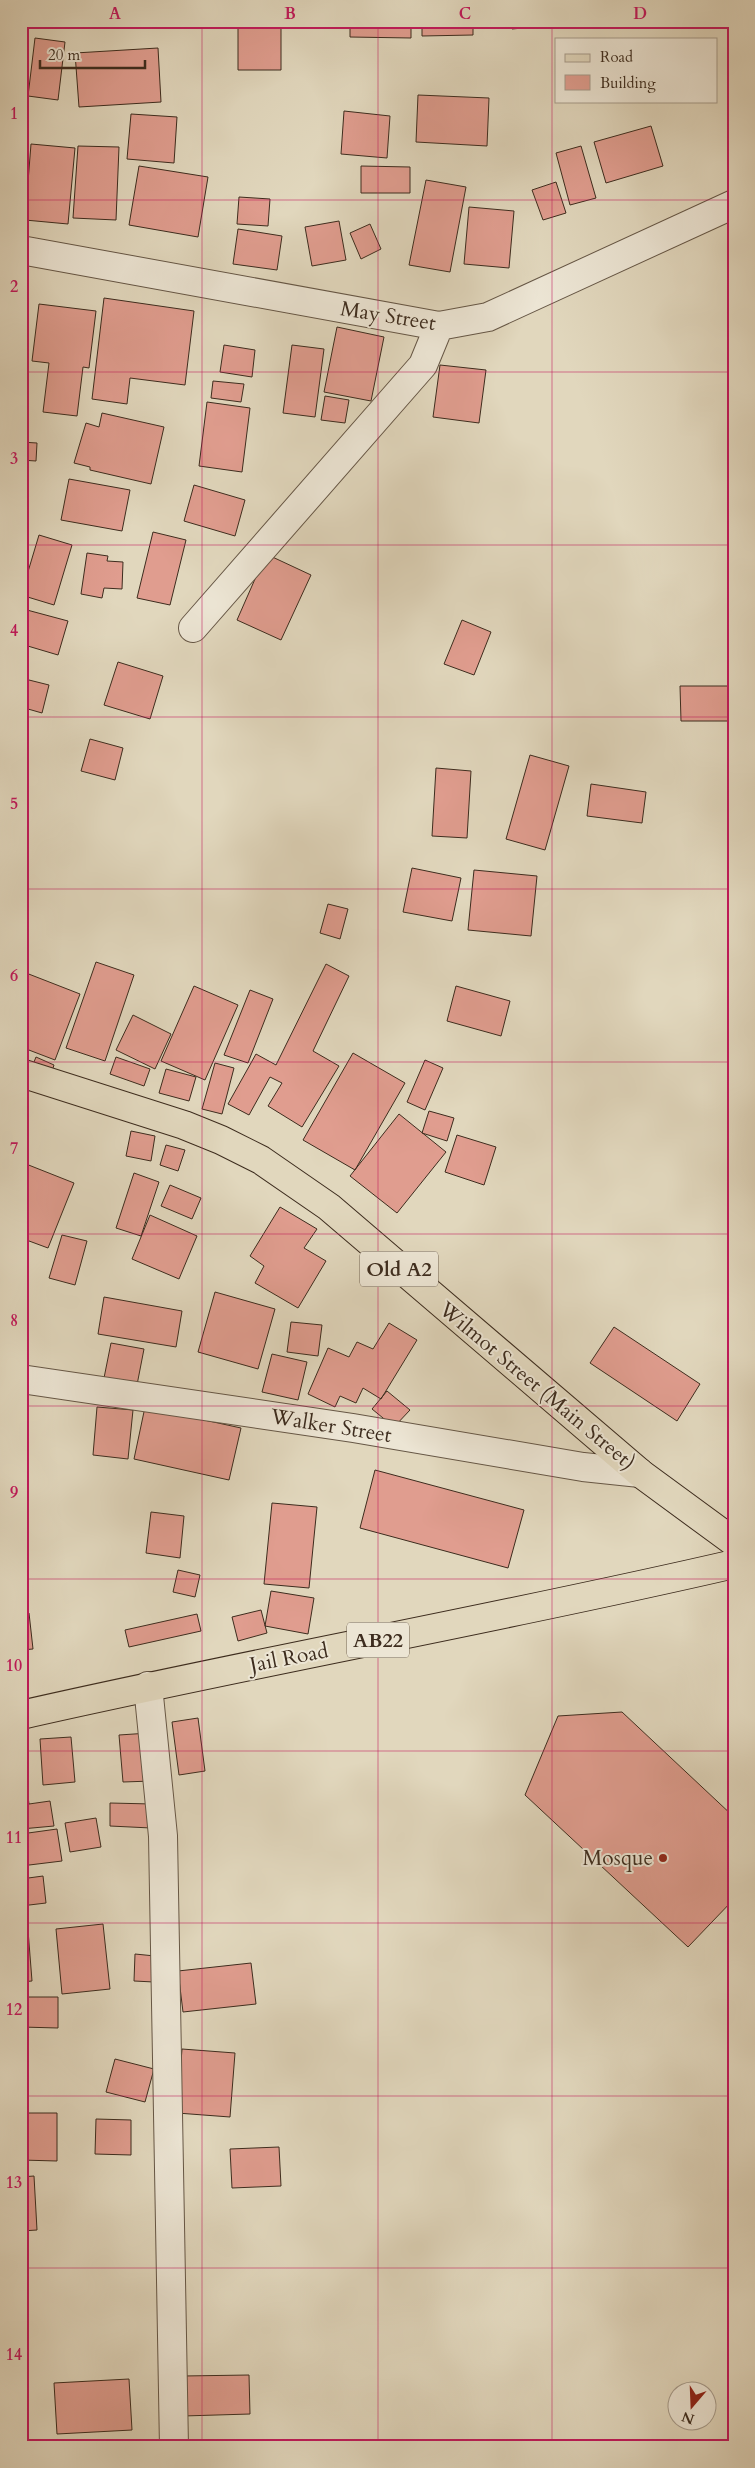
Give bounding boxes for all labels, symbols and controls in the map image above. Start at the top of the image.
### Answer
text: A [109,3,121,25]
text: B [284,3,296,25]
text: C [459,3,471,25]
text: D [633,3,647,25]
scale bar [40,38,145,70]
legend [555,38,718,102]
text: 20 m [48,45,80,65]
text: Road [600,47,633,67]
text: Building [600,73,656,93]
text: 1 [10,103,18,125]
text: 2 [10,276,18,298]
street label: May Street [338,294,438,338]
text: 3 [10,448,18,470]
text: 4 [10,620,18,642]
text: 5 [10,793,18,815]
text: 6 [10,965,18,987]
text: 7 [10,1138,18,1160]
road number: Old A2 [360,1252,438,1286]
street label: Wilmot Street (Main Street) [432,1294,641,1477]
text: 8 [10,1310,18,1332]
street label: Walker Street [267,1402,394,1450]
text: 9 [10,1482,18,1504]
road number: AB22 [347,1622,409,1658]
street label: Jail Road [244,1636,331,1680]
text: 10 [6,1655,22,1677]
text: 11 [6,1827,22,1849]
place label: Mosque [583,1844,653,1873]
marker: Mosque [657,1852,669,1864]
text: 12 [6,1999,22,2021]
text: 13 [6,2172,22,2194]
text: 14 [6,2344,22,2366]
north arrow [668,2380,718,2430]
text: N [679,2407,697,2429]

